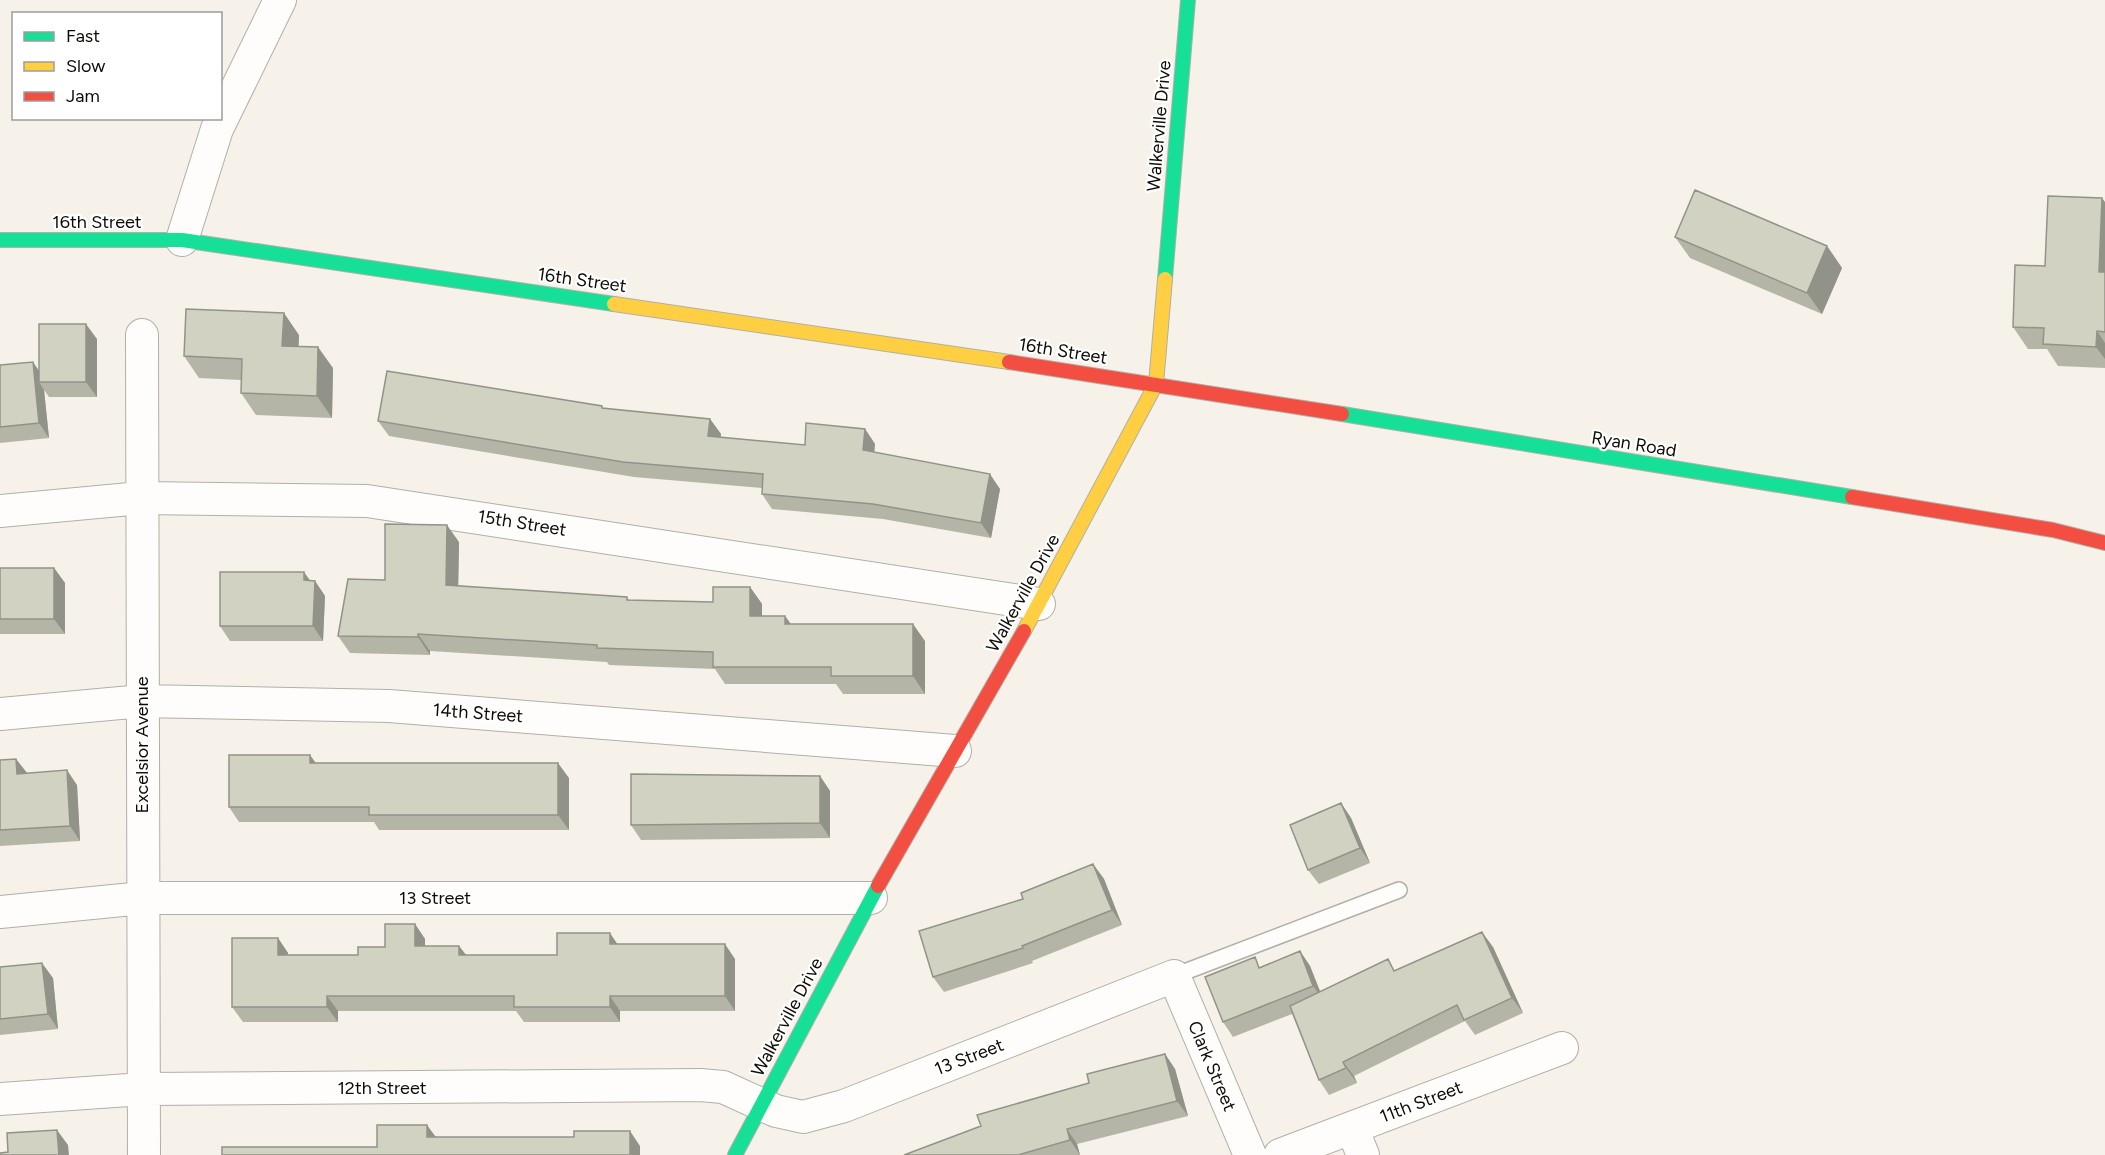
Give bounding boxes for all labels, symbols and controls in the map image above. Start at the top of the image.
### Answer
legend [12,12,222,120]
text: Fast [66,25,100,47]
text: Slow [66,55,105,77]
street label: Walkerville Drive [1142,59,1176,192]
text: Jam [66,85,100,107]
street label: 16th Street [52,211,142,233]
street label: 16th Street [536,263,628,297]
street label: 16th Street [1017,333,1109,369]
street label: Ryan Road [1590,426,1678,462]
street label: 15th Street [476,505,568,541]
street label: Walkerville Drive [982,530,1065,656]
street label: Excelsior Avenue [131,676,153,814]
street label: 14th Street [432,699,524,727]
street label: 13 Street [399,887,471,909]
street label: Walkerville Drive [746,954,828,1080]
street label: Clark Street [1183,1018,1241,1115]
street label: 13 Street [931,1034,1007,1080]
street label: 11th Street [1377,1076,1466,1128]
street label: 12th Street [337,1077,427,1099]

